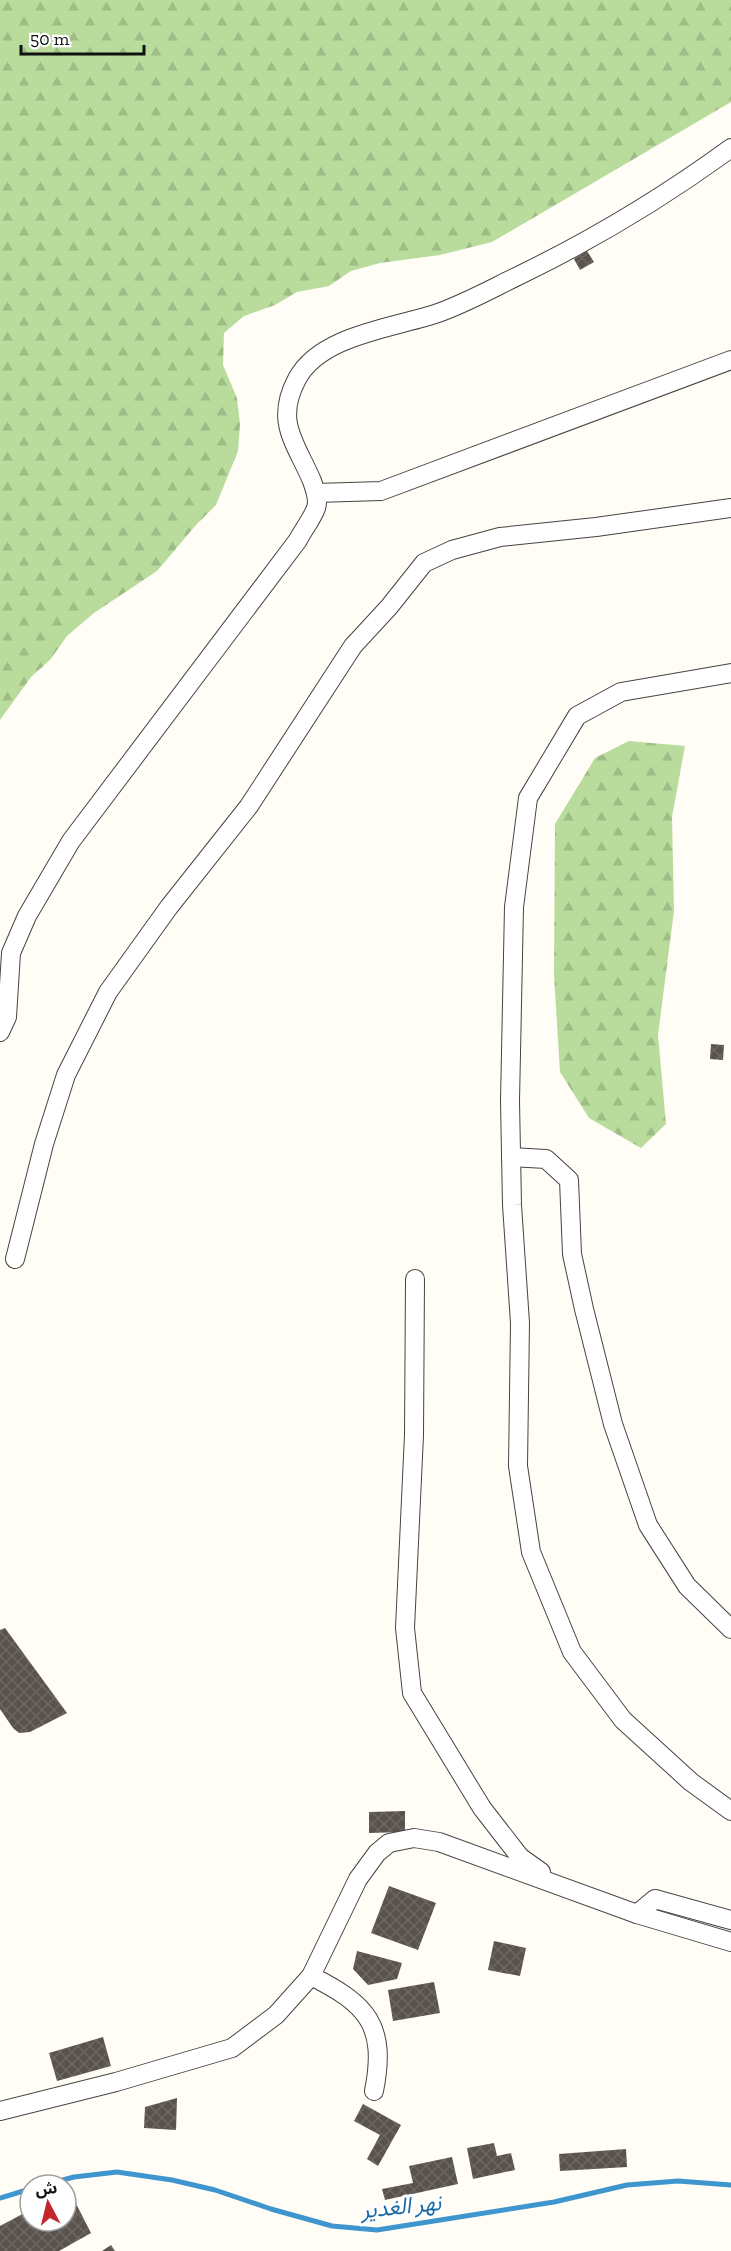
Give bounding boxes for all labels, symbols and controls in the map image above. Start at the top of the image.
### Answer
scale bar [21,18,144,56]
text: 50 m [30,28,70,50]
north arrow [18,2173,78,2233]
text: ش [34,2178,58,2199]
water label: نهر الغدير [358,2189,444,2224]

